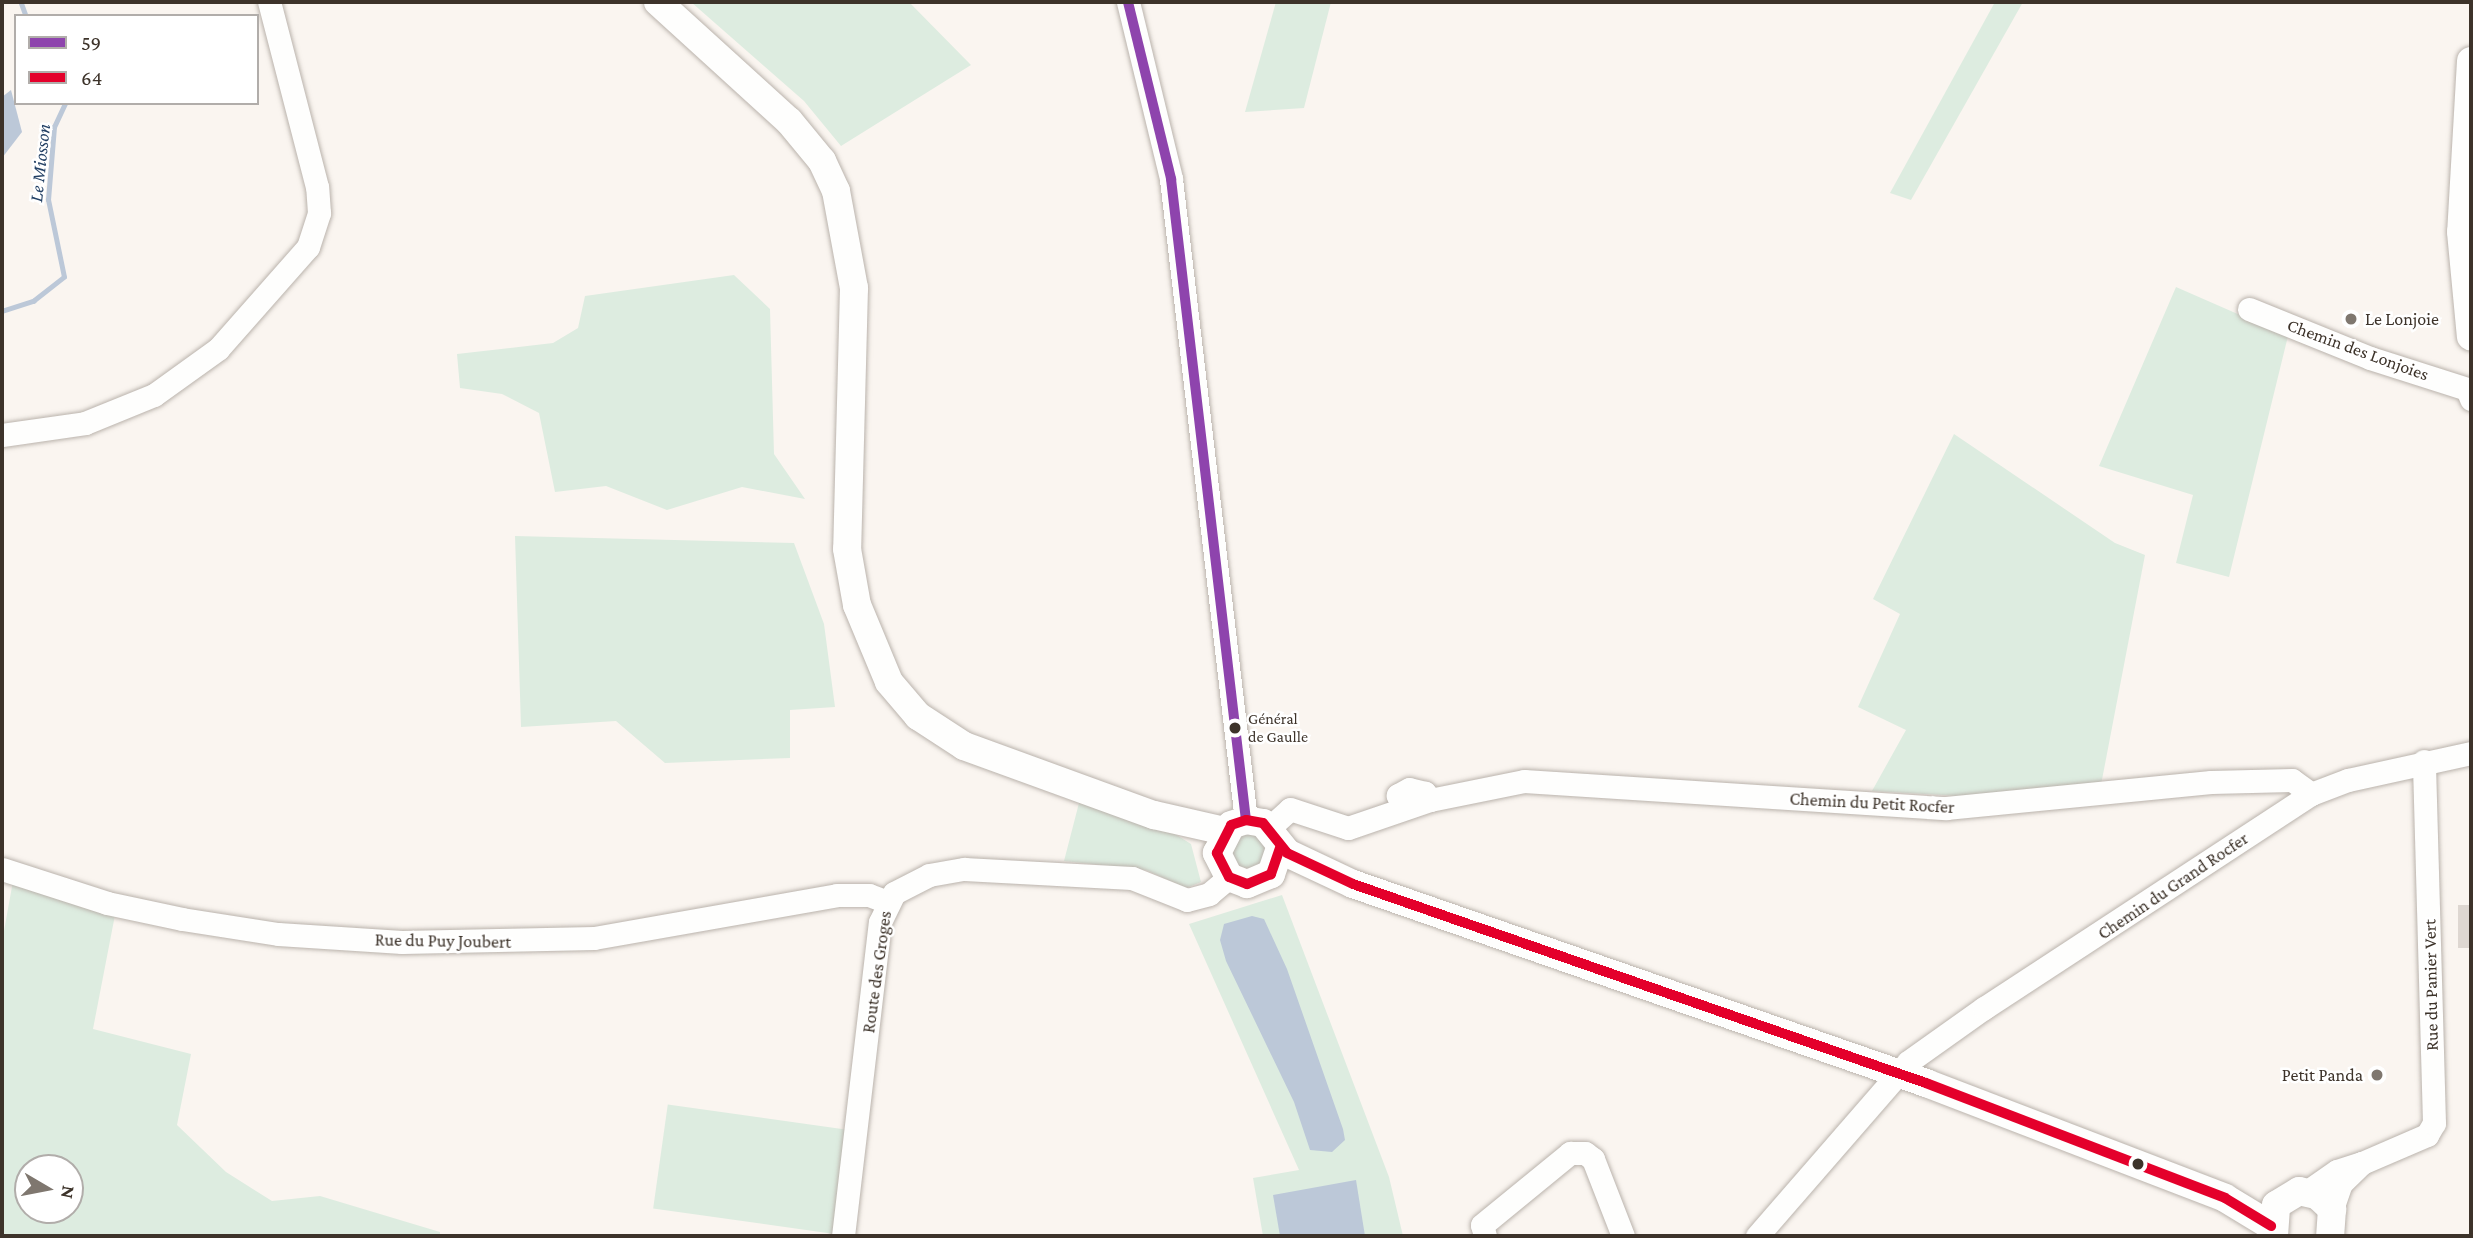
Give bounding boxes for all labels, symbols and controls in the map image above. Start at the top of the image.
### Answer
legend [14,14,259,105]
text: 59 [81,31,101,55]
text: 64 [81,66,102,90]
water label: Le Miosson [25,123,55,203]
place label: Le Lonjoie [2365,308,2439,330]
marker: Le Lonjoie [2343,311,2359,327]
street label: Chemin des Lonjoies [2284,314,2432,386]
place label: Général de Gaulle [1248,709,1308,747]
marker: Général de Gaulle [1228,721,1242,735]
street label: Chemin du Petit Rocfer [1789,788,1955,818]
street label: Chemin du Grand Rocfer [2094,828,2252,944]
street label: Route des Groges [858,910,896,1034]
street label: Rue du Panier Vert [2419,919,2443,1051]
street label: Rue du Puy Joubert [375,929,511,953]
place label: Petit Panda [2282,1064,2363,1086]
marker: Petit Panda [2369,1067,2385,1083]
north arrow [14,1154,84,1224]
unlabelled marker [2131,1157,2145,1171]
text: N [57,1184,80,1201]

